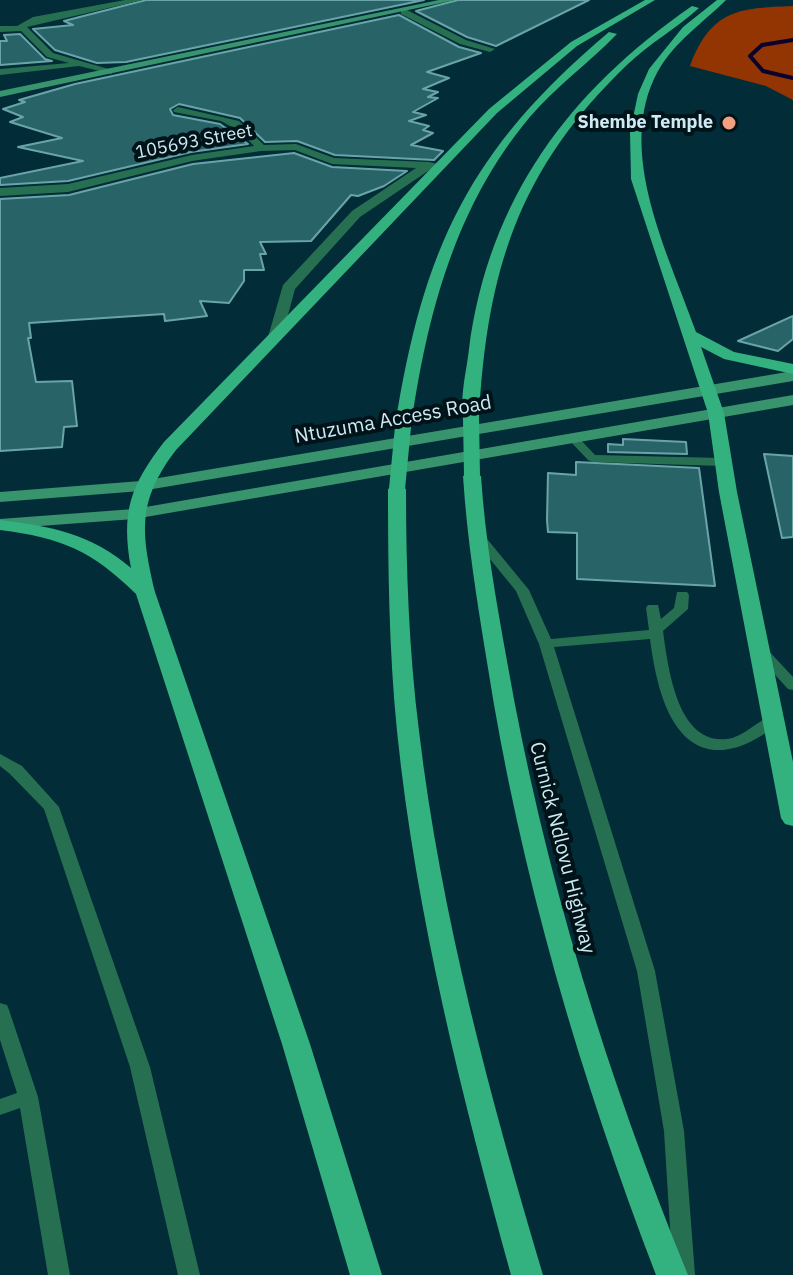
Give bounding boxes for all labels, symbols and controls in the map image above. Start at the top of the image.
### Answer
place label: Shembe Temple [577,112,713,134]
marker: Shembe Temple [720,114,738,132]
street label: 105693 Street [134,120,254,164]
street label: Ntuzuma Access Road [293,391,493,449]
street label: Curnick Ndlovu Highway [524,740,600,956]

